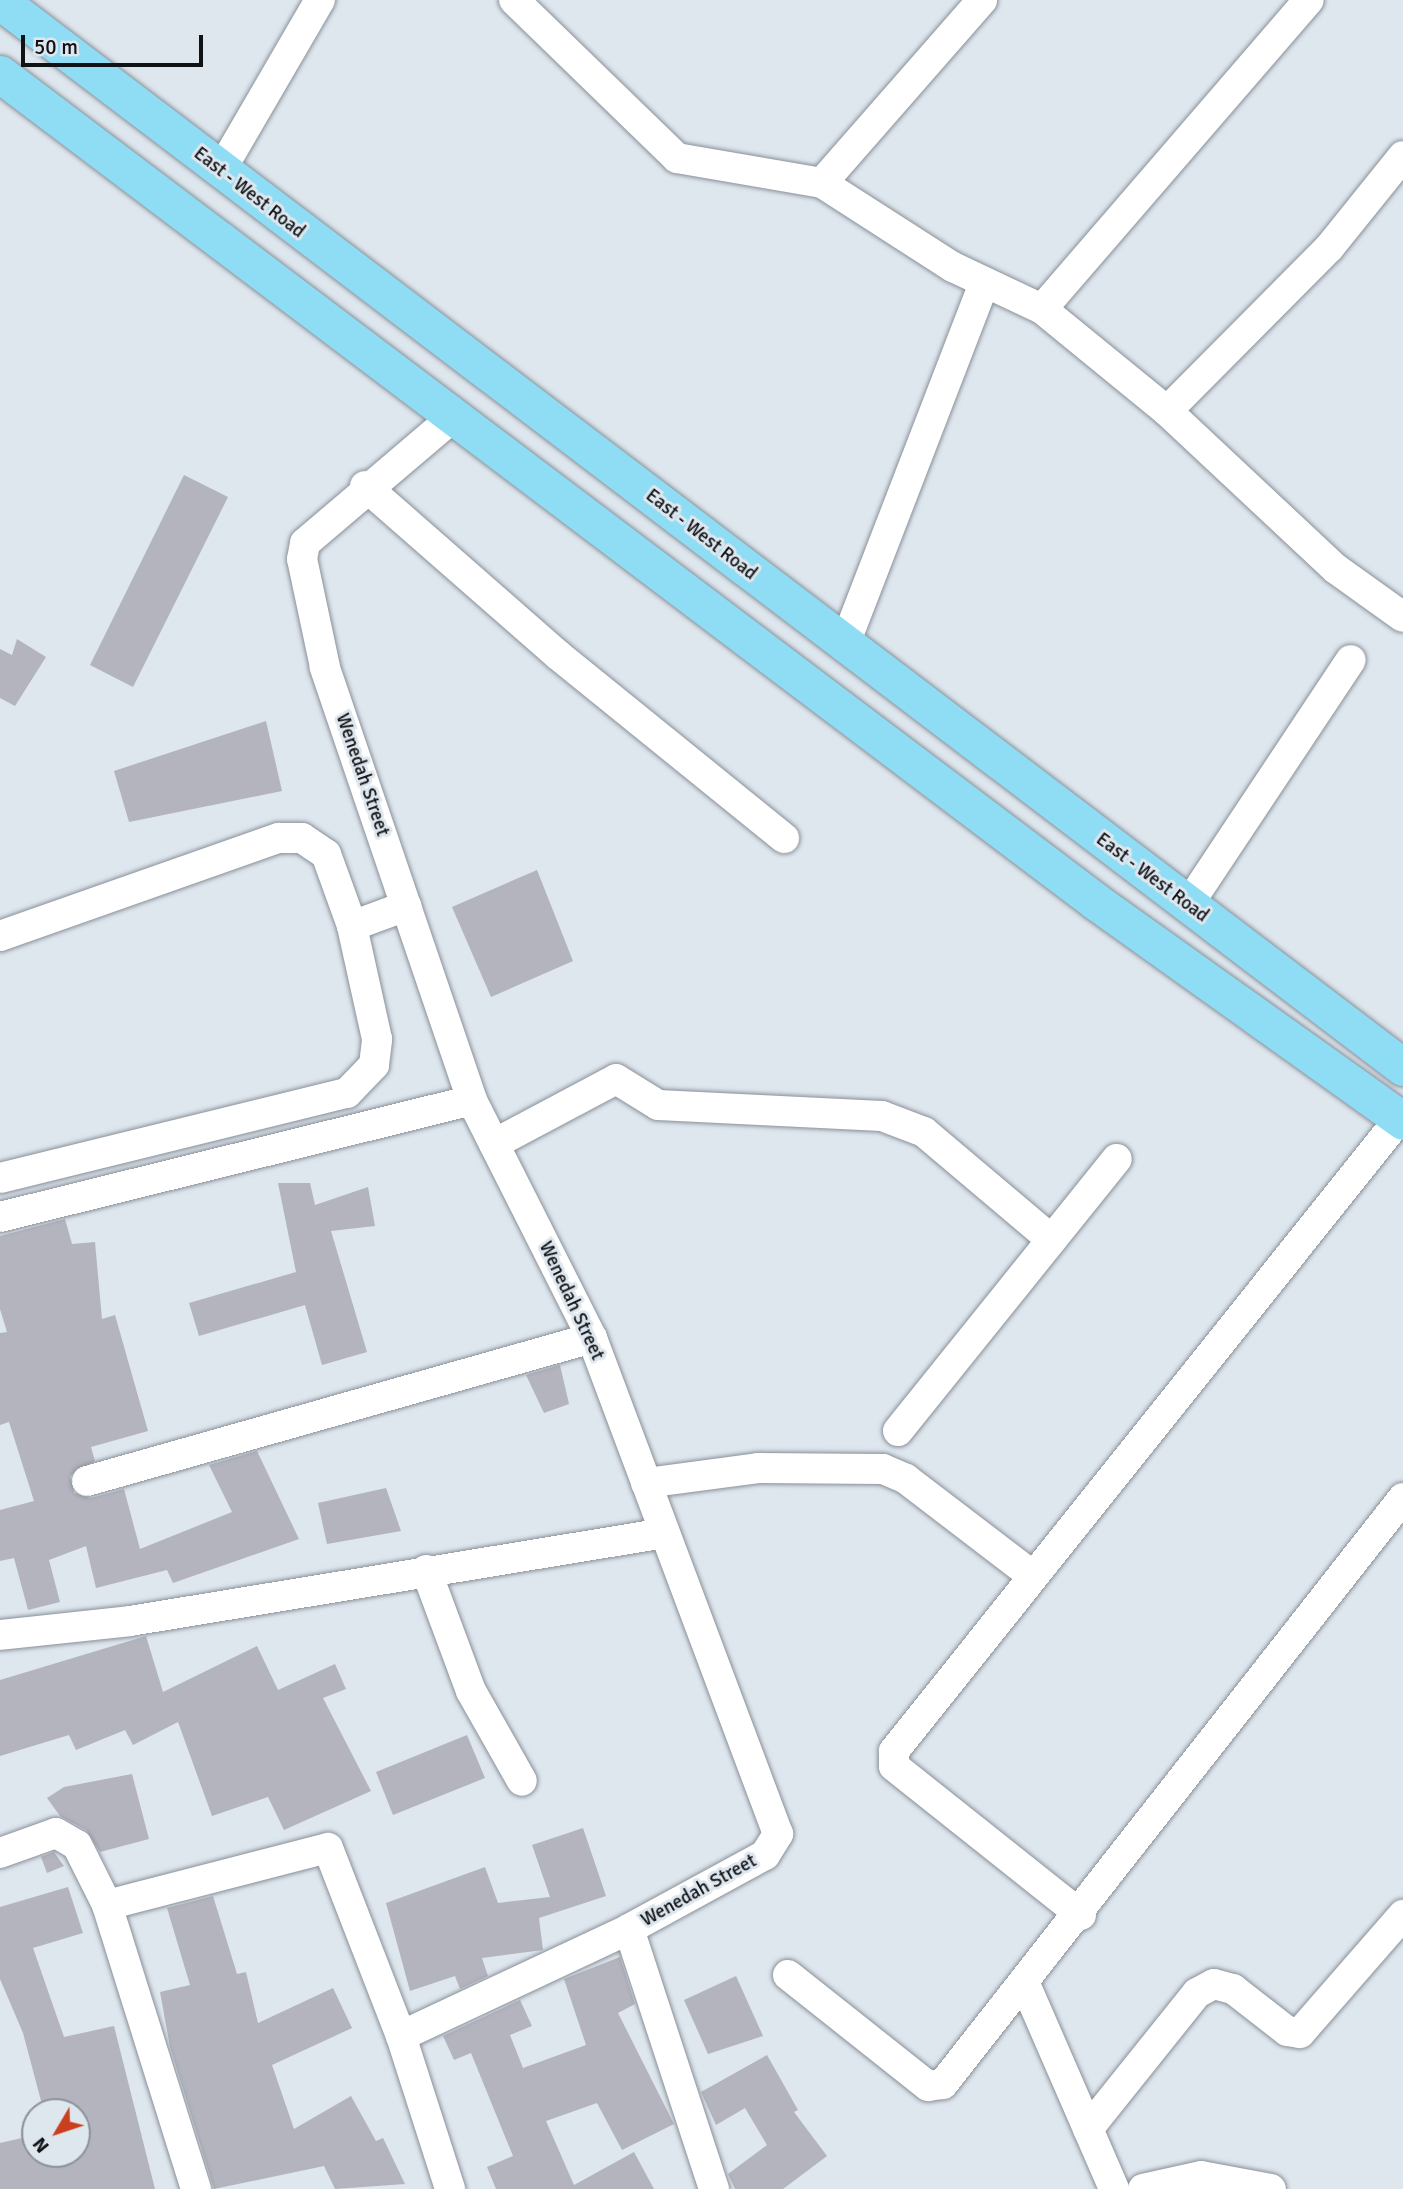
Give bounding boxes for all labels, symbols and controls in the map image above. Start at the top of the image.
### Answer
scale bar [24,21,206,65]
text: 50 m [34,34,78,60]
street label: East - West Road [189,142,309,244]
street label: East - West Road [641,484,761,586]
street label: Wenedah Street [330,711,394,839]
street label: East - West Road [1091,828,1213,928]
street label: Wenedah Street [534,1238,608,1364]
street label: Wenedah Street [637,1850,761,1932]
north arrow [21,2098,91,2168]
text: N [28,2132,55,2158]

